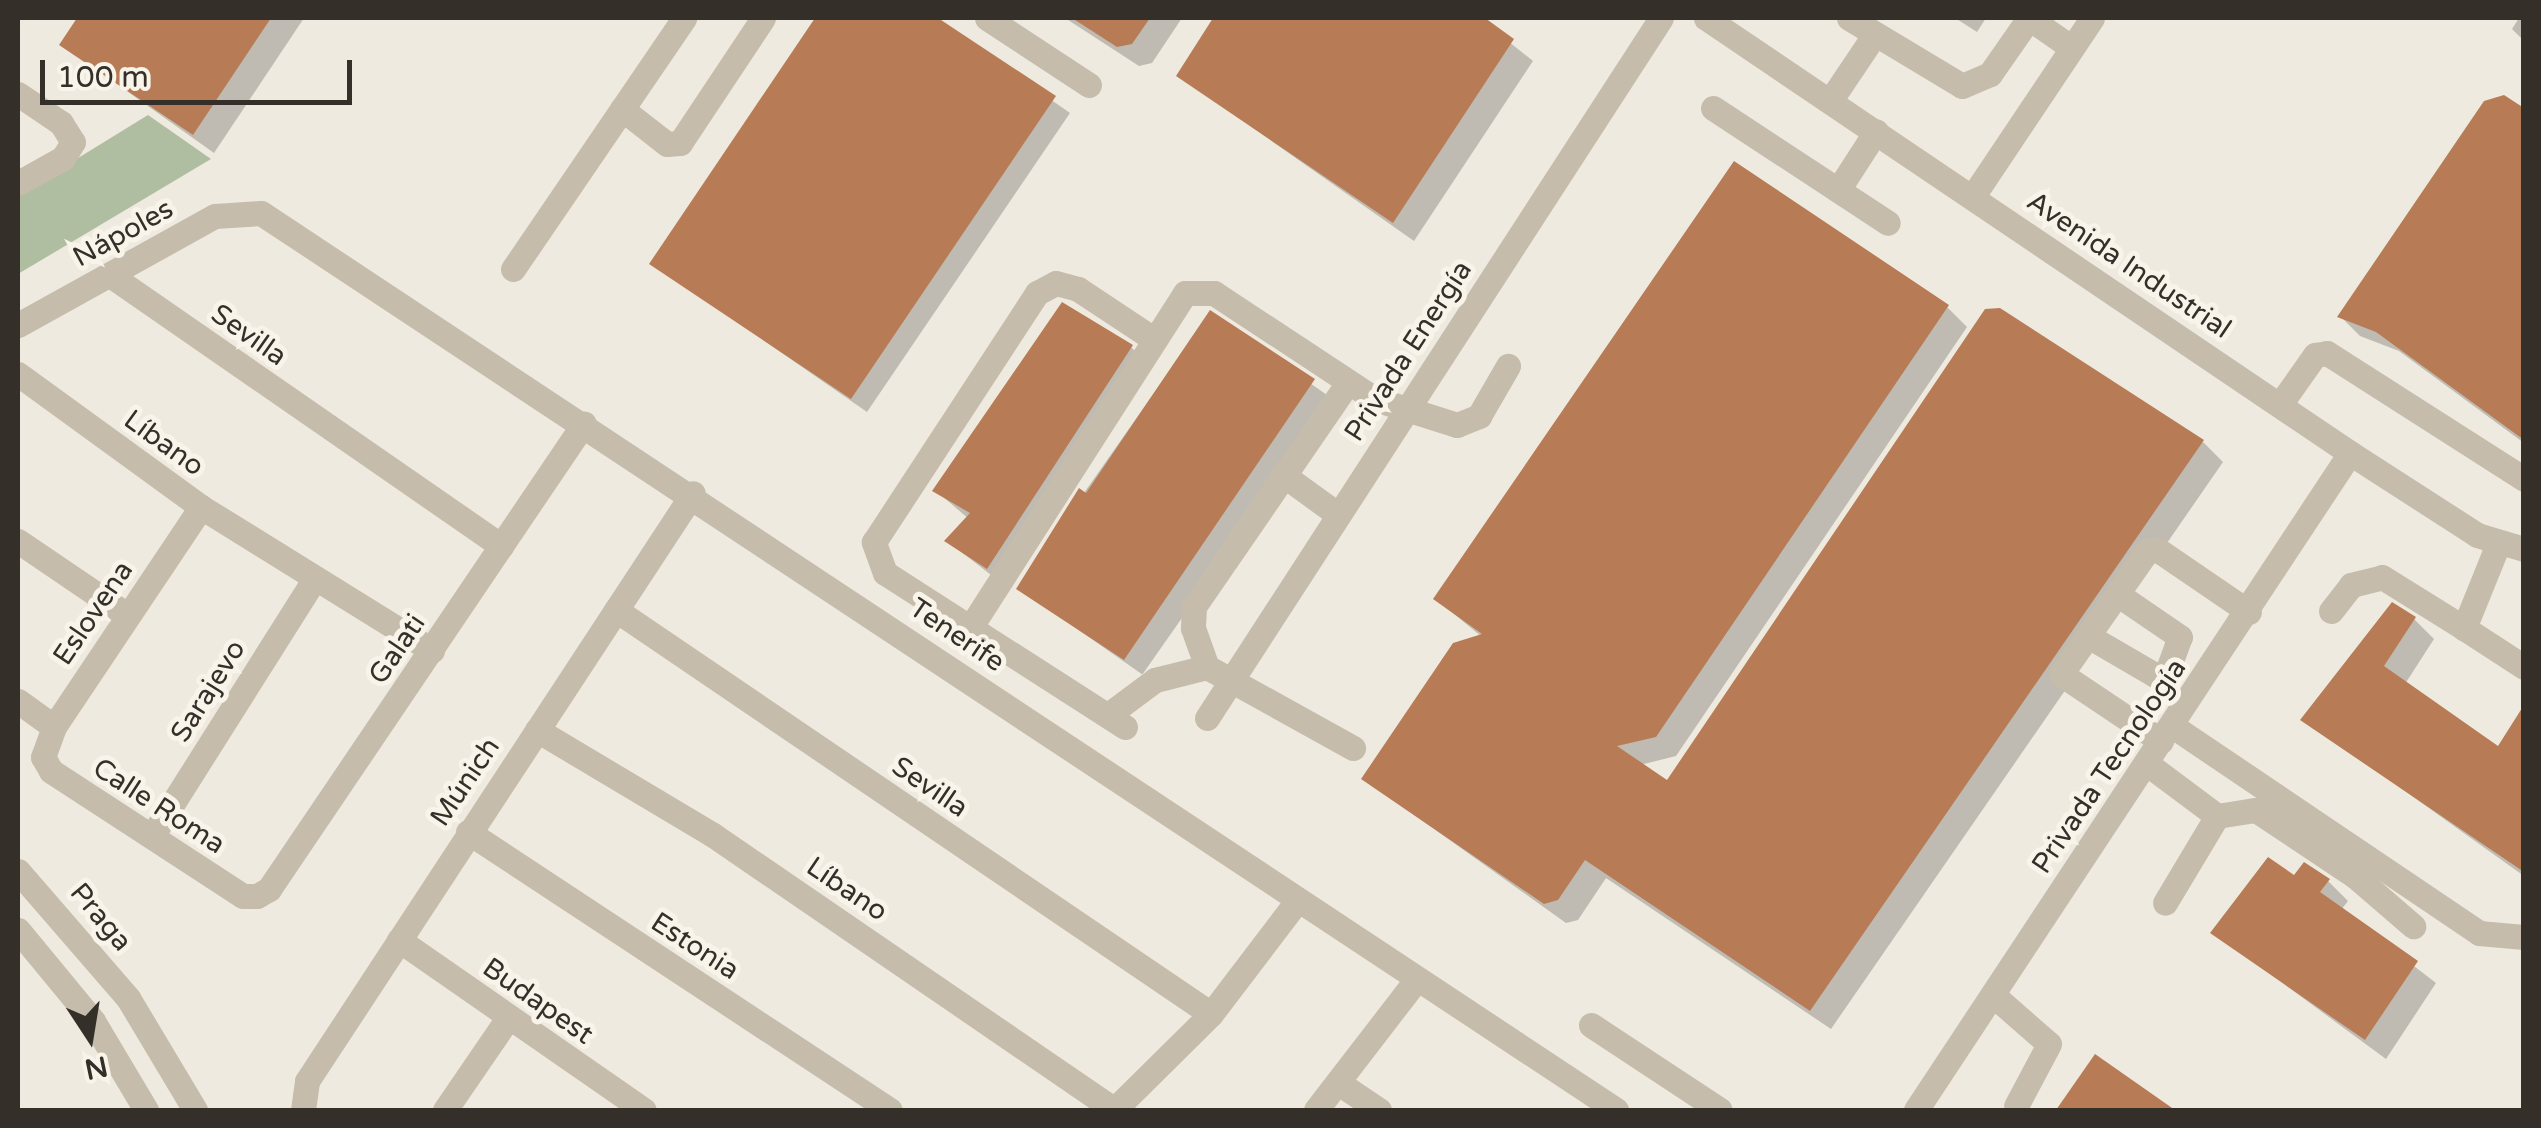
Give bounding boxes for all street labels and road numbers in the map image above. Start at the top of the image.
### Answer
street label: Avenida Industrial [2021,184,2237,346]
street label: Nápoles [67,192,179,274]
street label: Privada Energía [1337,254,1479,448]
street label: Sevilla [205,297,293,373]
street label: Líbano [117,403,211,483]
street label: Eslovena [46,555,140,671]
street label: Tenerife [903,591,1011,679]
street label: Galati [362,608,432,690]
street label: Sarajevo [164,634,252,748]
street label: Privada Tecnología [2025,652,2193,880]
street label: Múnich [423,731,507,833]
street label: Sevilla [886,749,974,825]
street label: Calle Roma [87,751,231,861]
street label: Líbano [800,850,894,928]
street label: Praga [63,876,139,958]
street label: Estonia [645,905,745,987]
street label: Budapest [476,951,600,1051]

